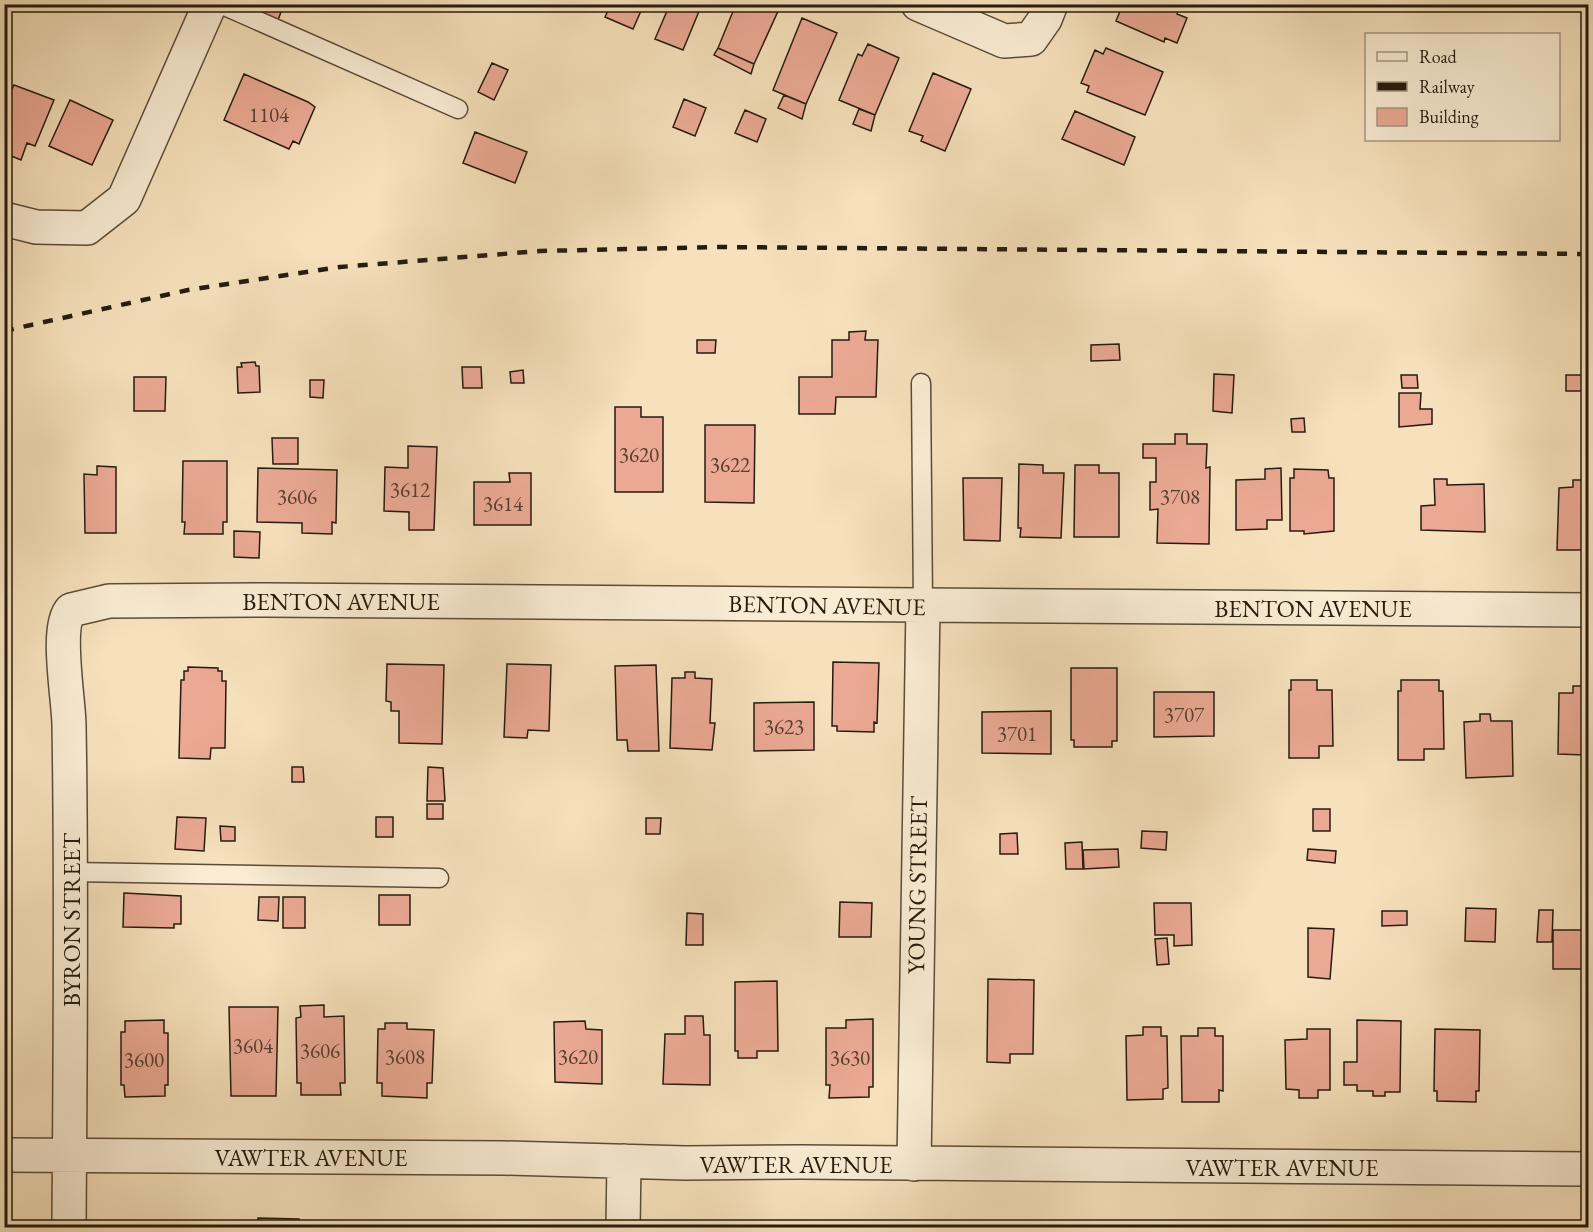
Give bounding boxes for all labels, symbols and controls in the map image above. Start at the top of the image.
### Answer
legend [1365,33,1560,141]
text: Road [1419,45,1458,68]
text: Railway [1419,75,1475,98]
house number: 1104 [249,101,290,128]
text: Building [1419,105,1479,128]
house number: 3620 [619,441,659,468]
house number: 3622 [710,451,750,478]
house number: 3612 [390,476,430,503]
house number: 3606 [277,483,317,510]
house number: 3708 [1160,483,1200,510]
house number: 3614 [483,490,524,517]
street label: BENTON AVENUE [242,586,440,617]
street label: BENTON AVENUE [728,588,926,622]
street label: BENTON AVENUE [1214,593,1412,624]
house number: 3707 [1164,701,1205,728]
house number: 3623 [764,713,804,740]
house number: 3701 [997,720,1037,747]
street label: YOUNG STREET [900,795,934,974]
street label: BYRON STREET [56,832,87,1007]
house number: 3604 [233,1032,274,1059]
house number: 3606 [300,1037,340,1064]
house number: 3608 [385,1043,425,1070]
house number: 3620 [558,1043,598,1070]
house number: 3630 [830,1044,870,1071]
house number: 3600 [124,1046,164,1073]
street label: VAWTER AVENUE [215,1142,407,1173]
street label: VAWTER AVENUE [700,1149,892,1180]
street label: VAWTER AVENUE [1186,1152,1378,1183]

